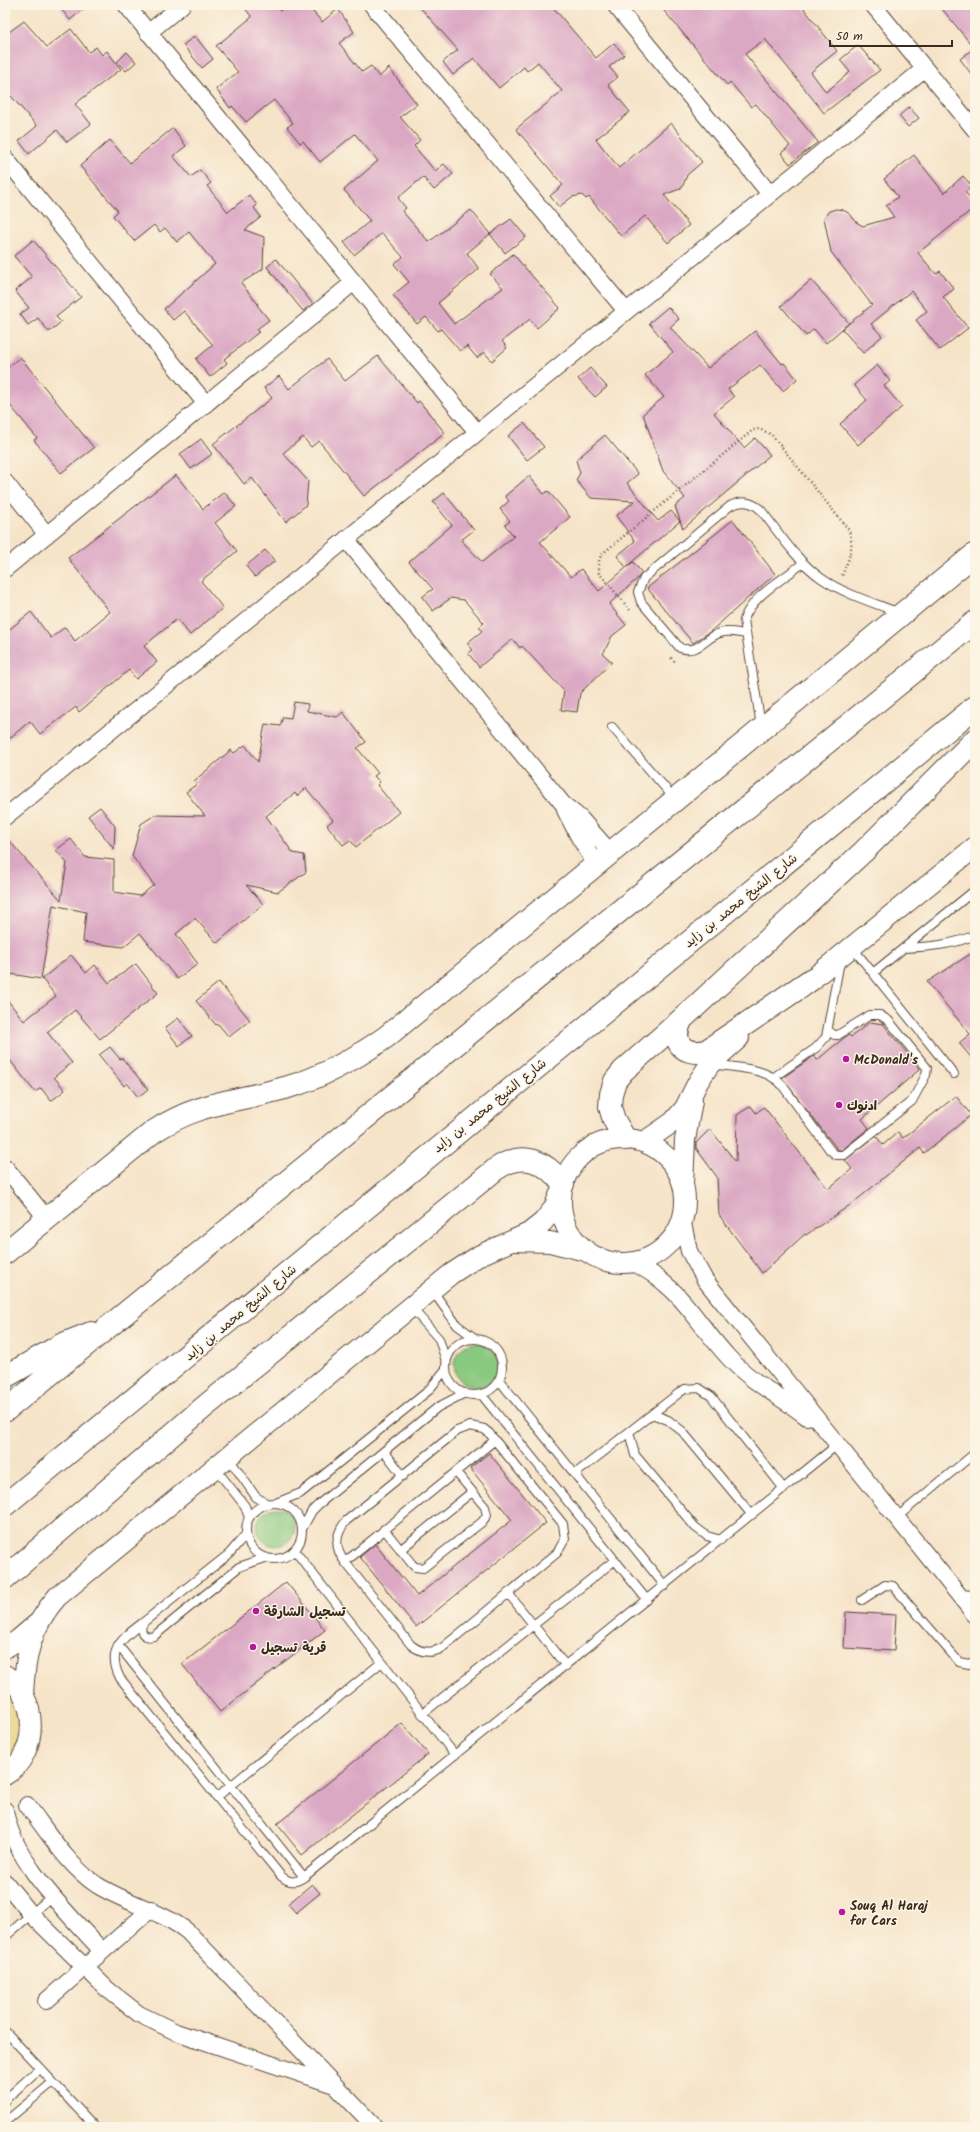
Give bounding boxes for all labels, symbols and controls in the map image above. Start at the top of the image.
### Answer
scale bar [830,22,952,48]
text: 50 m [836,27,863,46]
street label: شارع الشيخ محمد بن زايد [679,849,802,954]
place label: McDonald's [854,1050,918,1071]
street label: شارع الشيخ محمد بن زايد [428,1054,551,1159]
marker: McDonald's [841,1054,851,1064]
place label: ادنوك [847,1096,877,1117]
marker: ادنوك [834,1100,844,1110]
street label: شارع الشيخ محمد بن زايد [180,1260,302,1367]
place label: تسجيل الشارقة [264,1602,347,1623]
marker: تسجيل الشارقة [251,1606,261,1616]
place label: قرية تسجيل [261,1638,326,1659]
marker: قرية تسجيل [248,1642,258,1652]
place label: Souq Al Haraj for Cars [850,1896,928,1932]
marker: Souq Al Haraj for Cars [837,1907,847,1917]

